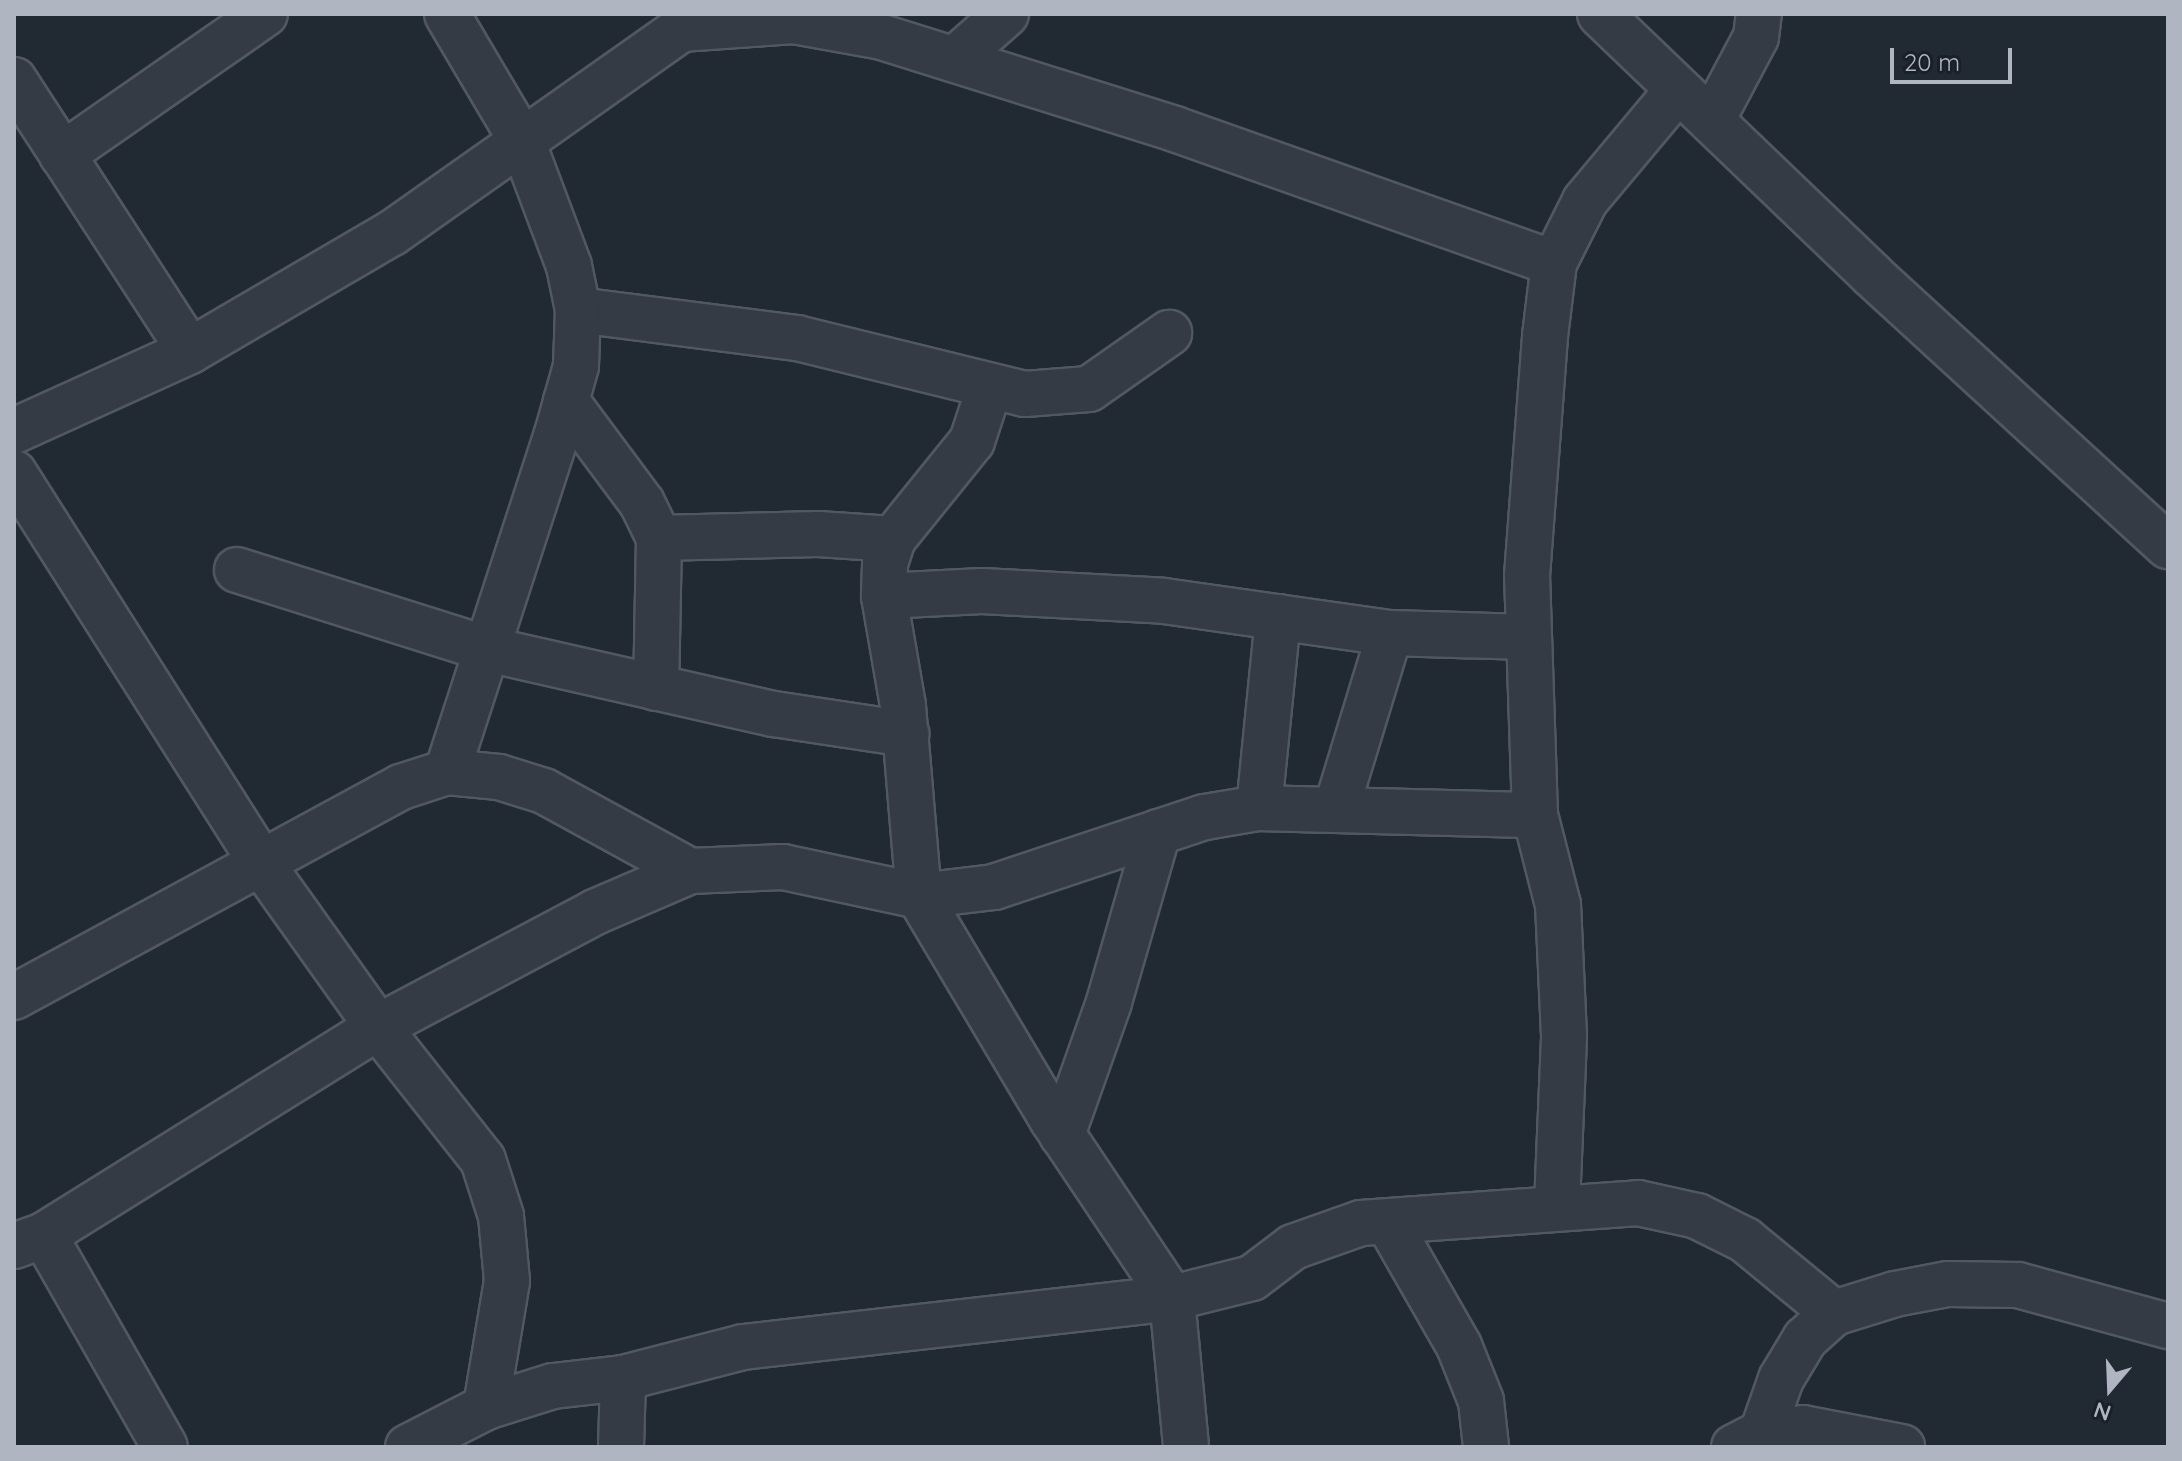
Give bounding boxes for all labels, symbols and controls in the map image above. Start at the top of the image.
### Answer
scale bar [1894,32,2016,82]
text: 20 m [1904,47,1960,77]
north arrow [2070,1349,2150,1429]
text: N [2090,1396,2114,1428]

